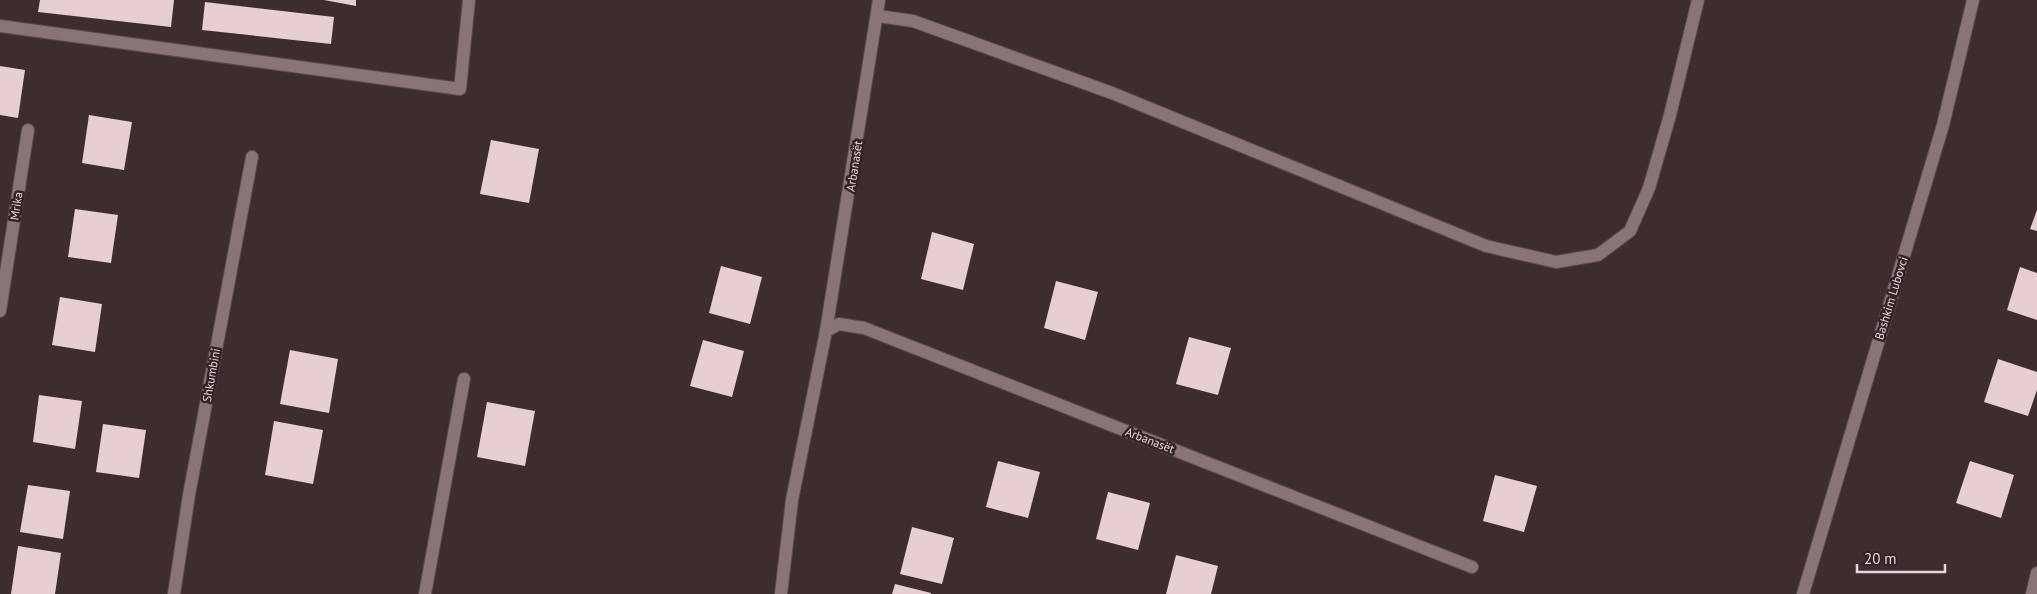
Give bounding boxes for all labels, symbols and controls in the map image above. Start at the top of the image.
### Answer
street label: Arbanasët [843,140,865,192]
street label: Mrika [6,191,26,221]
street label: Bashkim Lubovci [1871,255,1911,341]
street label: Shkumbini [199,347,223,403]
street label: Arbanasët [1123,424,1177,456]
scale bar [1857,542,1944,574]
text: 20 m [1864,549,1897,568]

